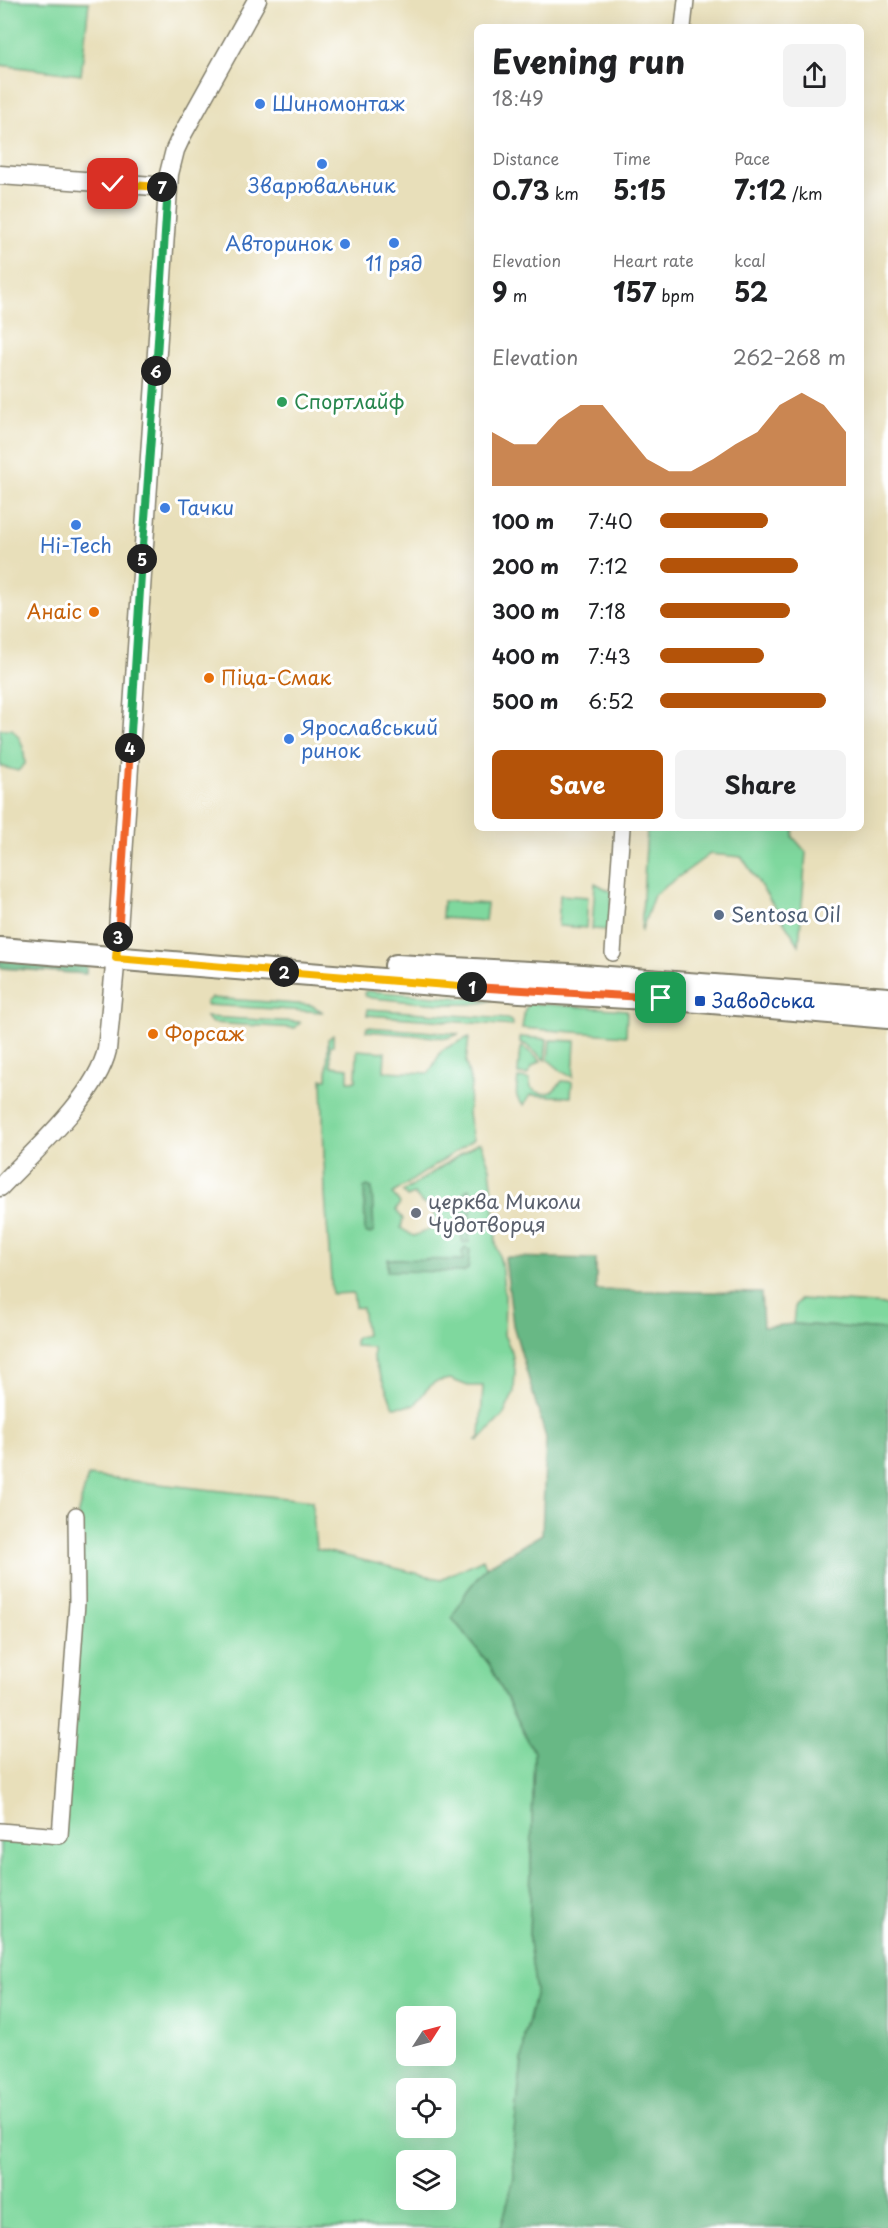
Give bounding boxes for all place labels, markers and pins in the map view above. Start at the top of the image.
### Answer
place label: Шиномонтаж [272,88,405,118]
marker: Шиномонтаж [253,97,267,111]
marker: Зварювальник [315,157,329,171]
pin [87,158,138,209]
place label: Зварювальник [248,170,396,200]
pin: 7 [147,172,177,202]
place label: Авторинок [225,228,333,258]
marker: 11 ряд [387,236,401,250]
marker: Авторинок [338,237,352,251]
place label: 11 ряд [365,248,423,278]
pin: 6 [141,356,171,386]
place label: Спортлайф [294,386,405,416]
marker: Спортлайф [275,395,289,409]
place label: Тачки [177,492,234,522]
marker: Тачки [158,501,172,515]
marker: Hi-Tech [69,518,83,532]
place label: Hi-Tech [40,530,112,560]
pin: 5 [127,544,157,574]
place label: Анаіс [27,596,82,626]
marker: Анаіс [87,605,101,619]
place label: Піца-Смак [221,662,332,692]
marker: Піца-Смак [202,671,216,685]
place label: Ярославський ринок [300,712,438,765]
marker: Ярославський ринок [282,732,296,746]
pin: 4 [115,733,145,763]
place label: Sentosa Oil [731,899,841,929]
marker: Sentosa Oil [712,908,726,922]
pin: 3 [103,922,133,952]
pin: 2 [269,957,299,987]
pin: 1 [457,972,487,1002]
pin [635,972,686,1023]
place label: Заводська [712,985,815,1015]
marker: Заводська [693,994,707,1008]
place label: Форсаж [165,1018,244,1048]
marker: Форсаж [146,1027,160,1041]
place label: церква Миколи Чудотворця [428,1186,581,1239]
marker: церква Миколи Чудотворця [409,1206,423,1220]

